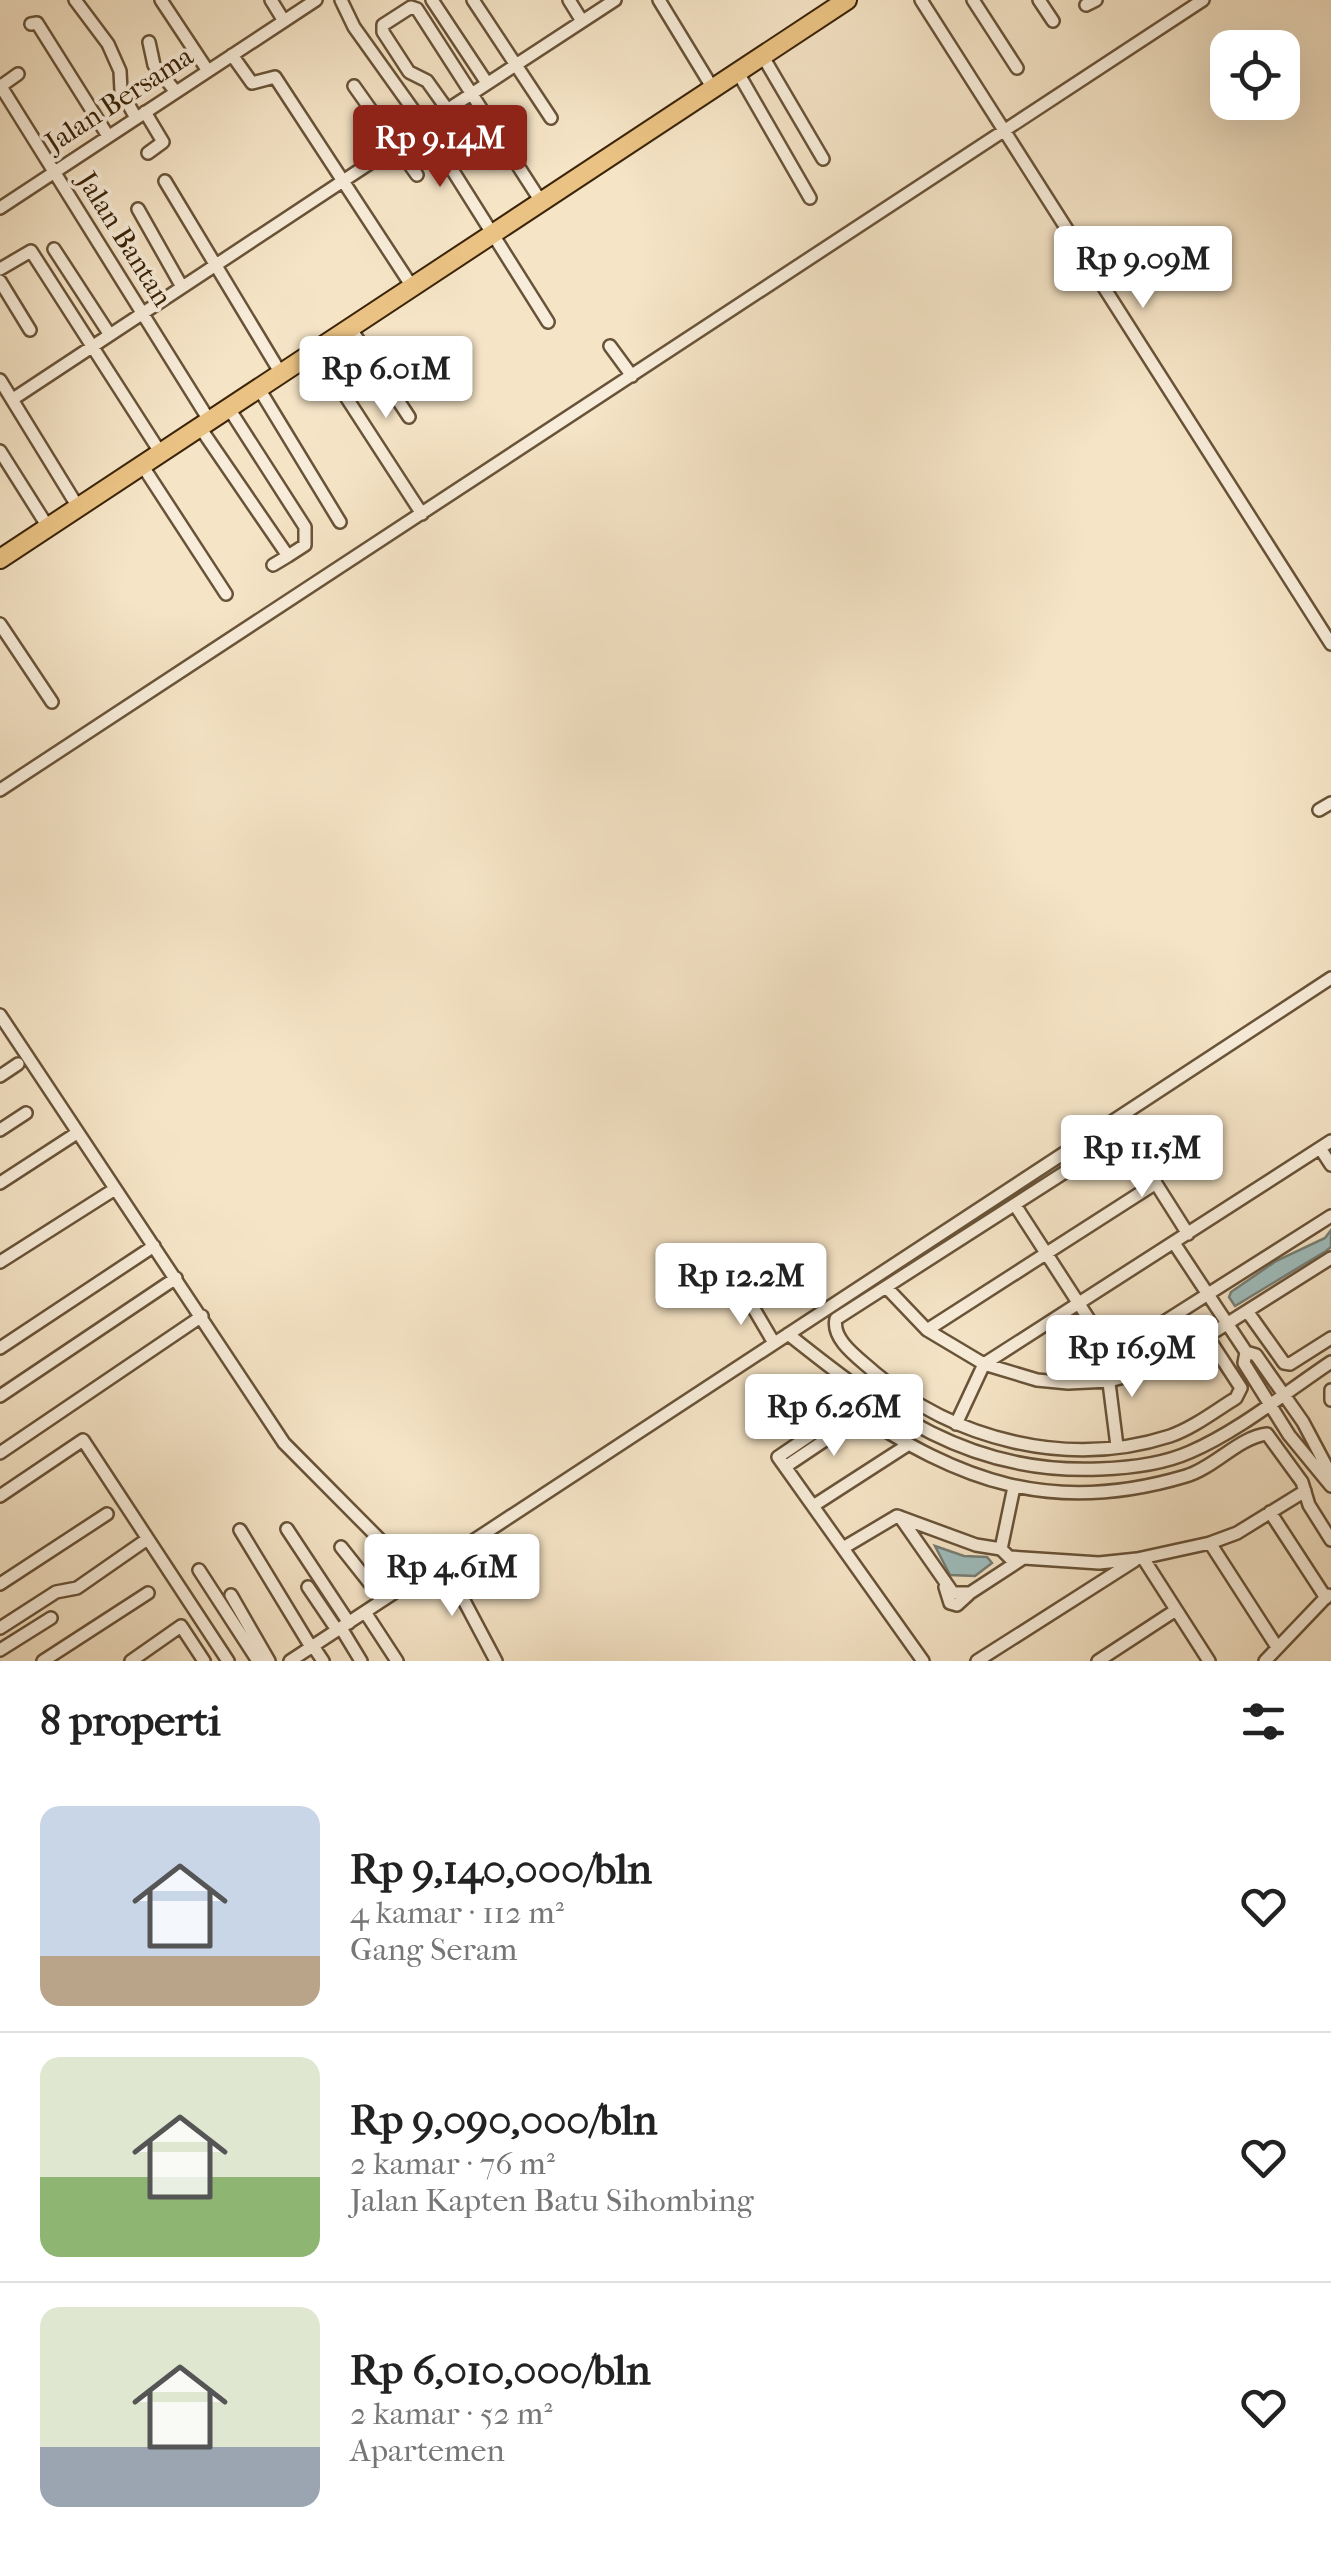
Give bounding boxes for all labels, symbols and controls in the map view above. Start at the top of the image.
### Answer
map controls [1210,30,1300,120]
button: locate [1210,30,1300,120]
street label: Jalan Bersama [37,38,200,160]
pin: Rp 9.14M [337,105,543,190]
text: Rp 9.14M [375,119,505,156]
street label: Jalan Bantan [70,164,179,312]
pin: Rp 9.09M [1040,226,1246,311]
text: Rp 9.09M [1076,240,1210,277]
pin: Rp 6.01M [283,336,489,421]
text: Rp 6.01M [321,350,451,387]
pin: Rp 11.5M [1039,1115,1245,1200]
text: Rp 11.5M [1083,1129,1201,1166]
pin: Rp 12.2M [638,1243,844,1328]
text: Rp 12.2M [677,1257,805,1294]
pin: Rp 16.9M [1029,1315,1235,1400]
text: Rp 16.9M [1068,1329,1196,1366]
pin: Rp 6.26M [731,1374,937,1459]
text: Rp 6.26M [767,1388,901,1425]
pin: Rp 4.61M [349,1534,555,1619]
text: Rp 4.61M [386,1548,518,1585]
icon: filters [1236,1694,1291,1749]
text: 8 properti [40,1697,221,1746]
text: Rp 9,140,000/bln [350,1845,652,1894]
icon: home [120,1846,240,1966]
icon: heart [1236,1879,1291,1934]
text: 4 kamar · 112 m² [350,1894,564,1931]
text: Gang Seram [350,1931,517,1968]
text: Rp 9,090,000/bln [350,2096,657,2145]
icon: home [120,2097,240,2217]
icon: heart [1236,2130,1291,2185]
text: 2 kamar · 76 m² [350,2145,555,2182]
text: Jalan Kapten Batu Sihombing [350,2182,754,2219]
text: Rp 6,010,000/bln [350,2346,651,2395]
icon: home [120,2347,240,2467]
icon: heart [1236,2380,1291,2435]
text: 2 kamar · 52 m² [350,2395,552,2432]
text: Apartemen [350,2432,505,2469]

